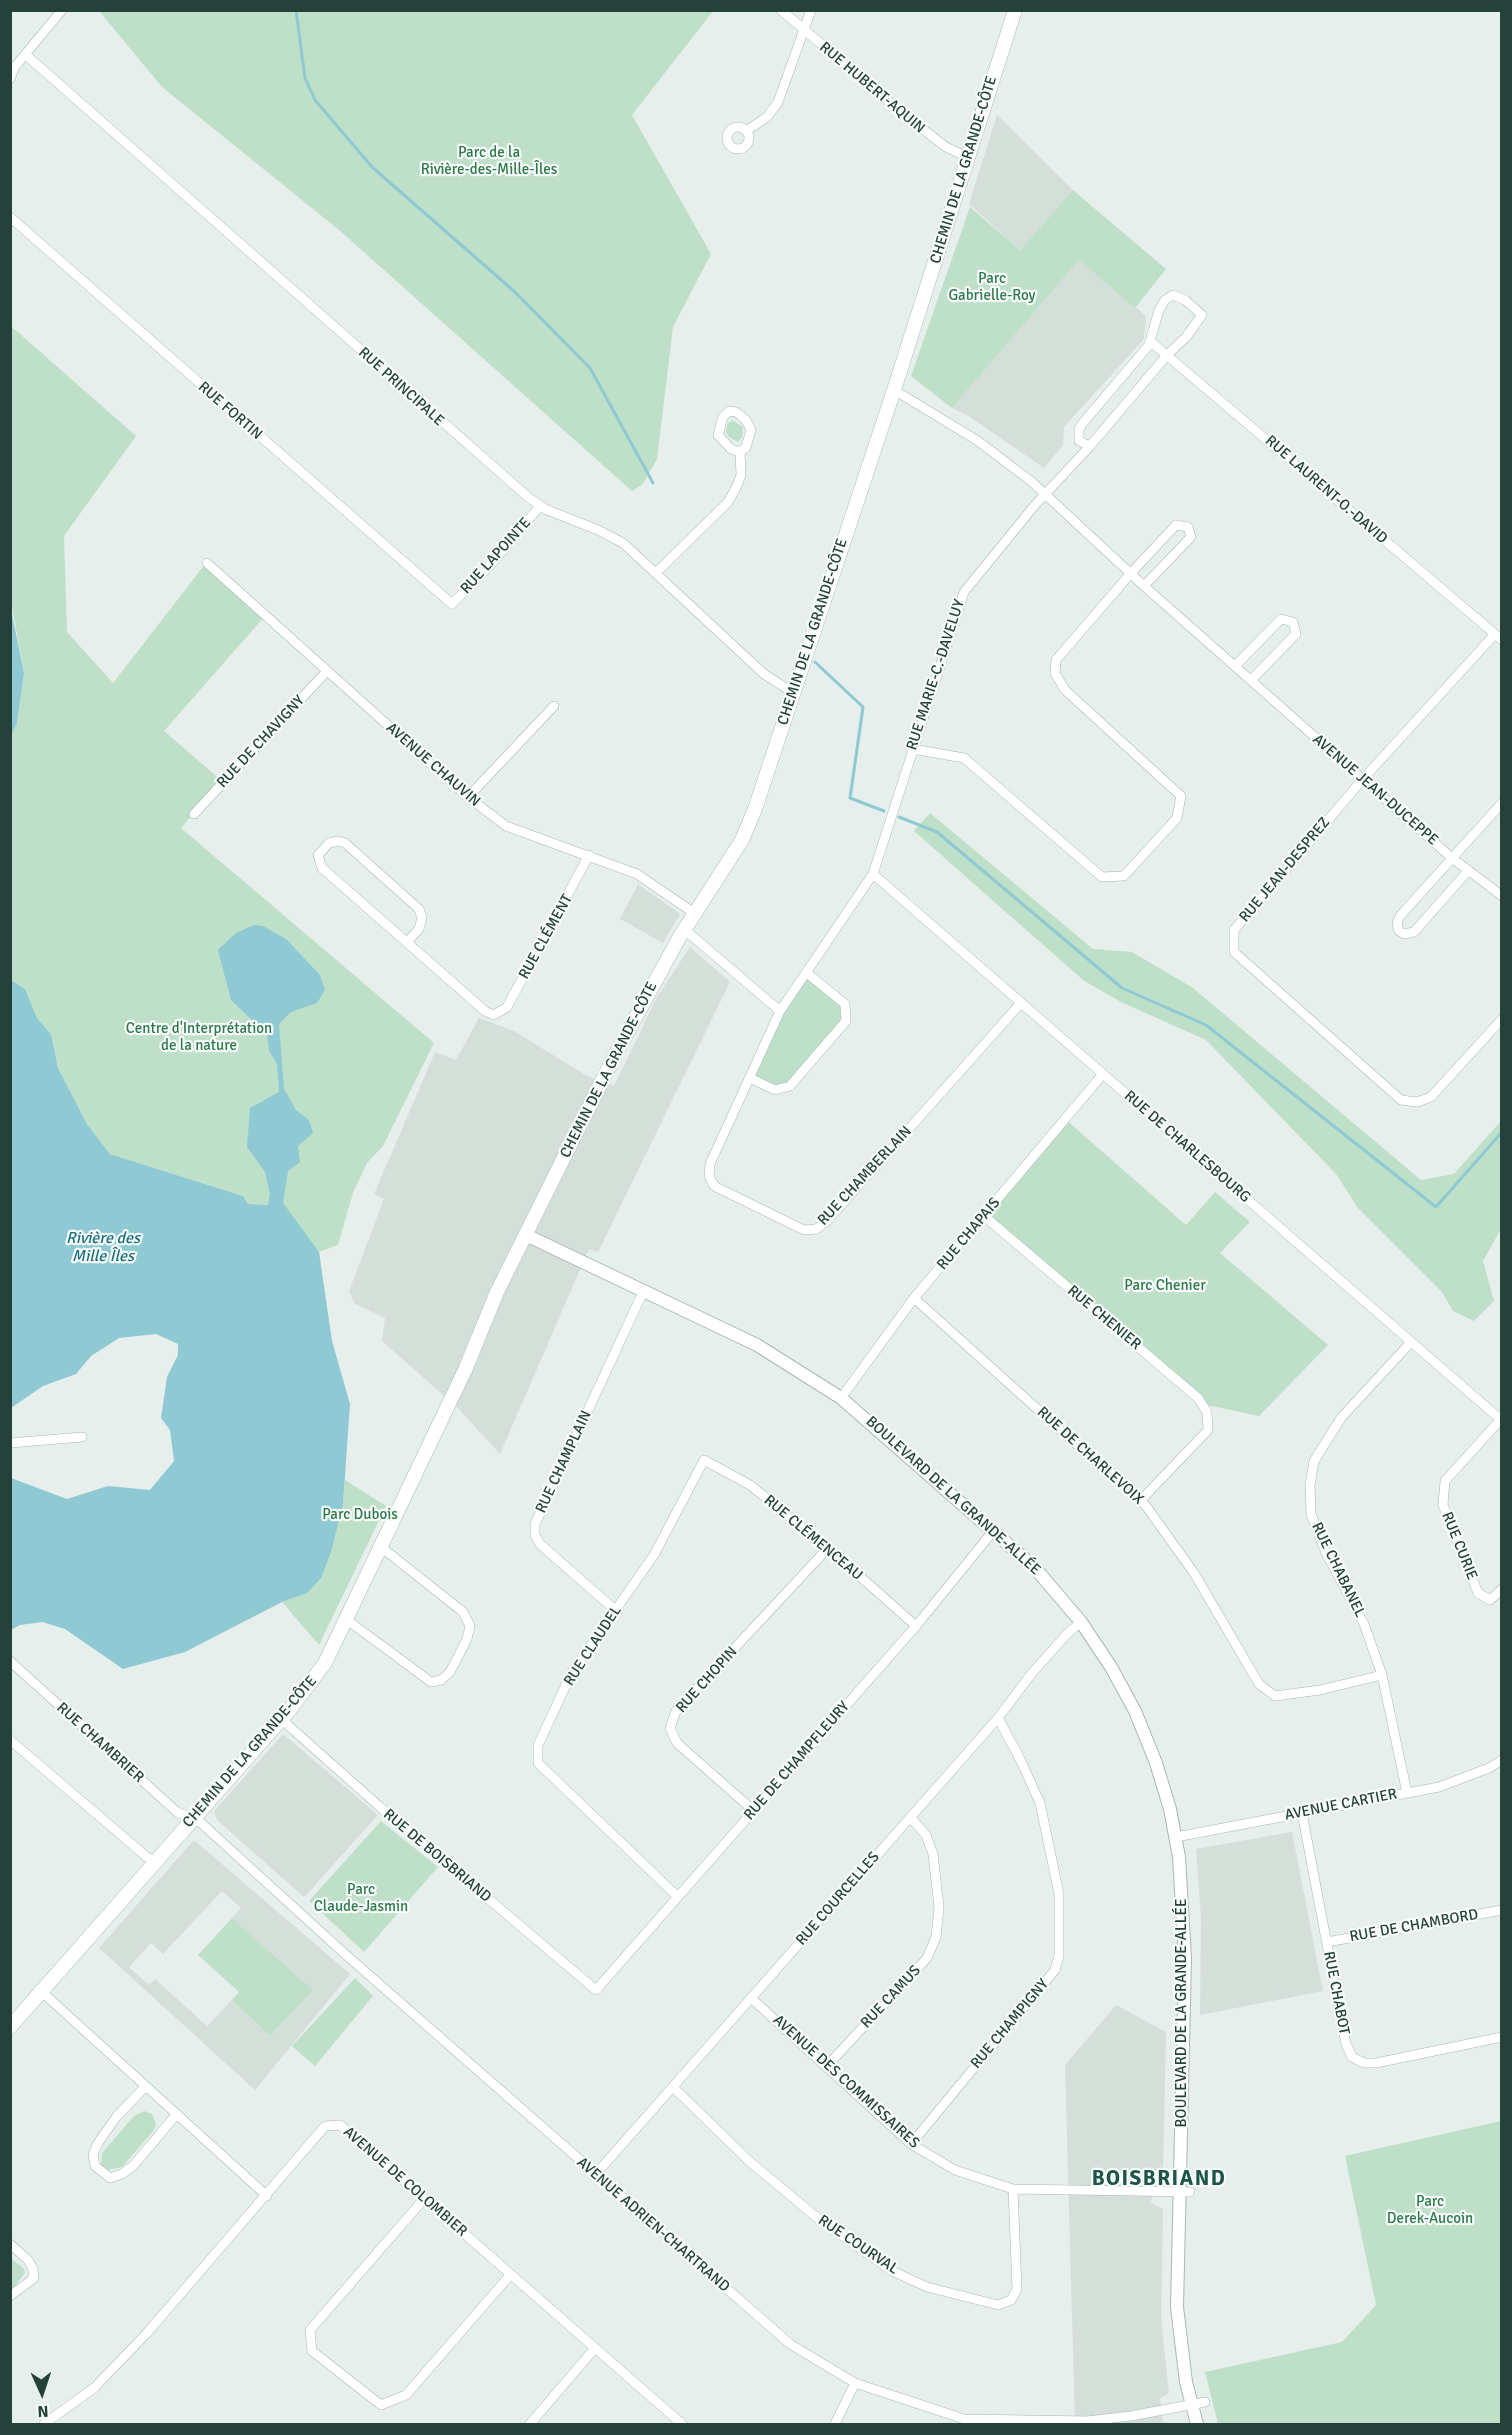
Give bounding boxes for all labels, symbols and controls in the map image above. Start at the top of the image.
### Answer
street label: RUE HUBERT-AQUIN [816,39,928,137]
street label: CHEMIN DE LA GRANDE-CÔTE [927,74,1001,266]
park label: Parc de la Rivière-des-Mille-Îles [421,144,557,179]
park label: Parc Gabrielle-Roy [948,270,1036,305]
street label: RUE PRINCIPALE [354,344,448,430]
street label: RUE FORTIN [194,378,266,444]
street label: RUE LAURENT-O.-DAVID [1261,432,1391,548]
street label: RUE LAPOINTE [457,514,535,598]
street label: CHEMIN DE LA GRANDE-CÔTE [774,536,852,728]
street label: RUE MARIE-C.-DAVELUY [903,597,969,753]
street label: RUE DE CHAVIGNY [213,692,309,792]
street label: AVENUE CHAUVIN [382,719,484,811]
street label: AVENUE JEAN-DUCEPPE [1309,731,1441,849]
street label: RUE JEAN-DESPREZ [1236,814,1334,926]
street label: RUE CLÉMENT [515,892,577,982]
street label: CHEMIN DE LA GRANDE-CÔTE [557,979,661,1161]
park label: Centre d'Interprétation de la nature [126,1020,272,1055]
street label: RUE DE CHARLESBOURG [1120,1087,1254,1207]
street label: RUE CHAMBERLAIN [814,1123,916,1229]
street label: RUE CHAPAIS [934,1194,1004,1274]
water label: Rivière des Mille Îles [66,1229,140,1267]
park label: Parc Chenier [1124,1277,1206,1295]
street label: RUE CHENIER [1064,1282,1144,1354]
street label: RUE DE CHARLEVOIX [1033,1403,1147,1509]
street label: RUE CHAMPLAIN [532,1408,596,1516]
street label: BOULEVARD DE LA GRANDE-ALLÉE [862,1413,1044,1579]
street label: RUE CLÉMENCEAU [760,1492,866,1584]
park label: Parc Dubois [322,1506,398,1524]
street label: RUE CURIE [1437,1509,1481,1583]
street label: RUE CHABANEL [1307,1520,1369,1620]
street label: RUE CLAUDEL [560,1602,626,1690]
street label: RUE CHOPIN [673,1643,741,1717]
street label: CHEMIN DE LA GRANDE-CÔTE [179,1672,321,1832]
street label: RUE DE CHAMPFLEURY [741,1698,853,1824]
street label: RUE CHAMBRIER [53,1699,147,1787]
street label: AVENUE CARTIER [1283,1785,1399,1825]
street label: RUE DE BOISBRIAND [379,1806,495,1906]
street label: RUE COURCELLES [793,1849,883,1949]
park label: Parc Claude-Jasmin [314,1881,408,1916]
street label: BOULEVARD DE LA GRANDE-ALLÉE [1173,1899,1191,2127]
street label: RUE DE CHAMBORD [1348,1906,1480,1946]
street label: RUE CHABOT [1319,1950,1353,2036]
street label: RUE CAMUS [857,1962,925,2032]
street label: RUE CHAMPIGNY [967,1976,1053,2072]
street label: AVENUE DES COMMISSAIRES [769,2011,923,2153]
street label: AVENUE DE COLOMBIER [339,2123,471,2241]
street label: AVENUE ADRIEN-CHARTRAND [573,2154,733,2296]
district label: BOISBRIAND [1092,2166,1226,2192]
park label: Parc Derek-Aucoin [1387,2193,1473,2228]
street label: RUE COURVAL [814,2212,902,2278]
north arrow [12,2363,72,2423]
text: N [37,2401,49,2421]

